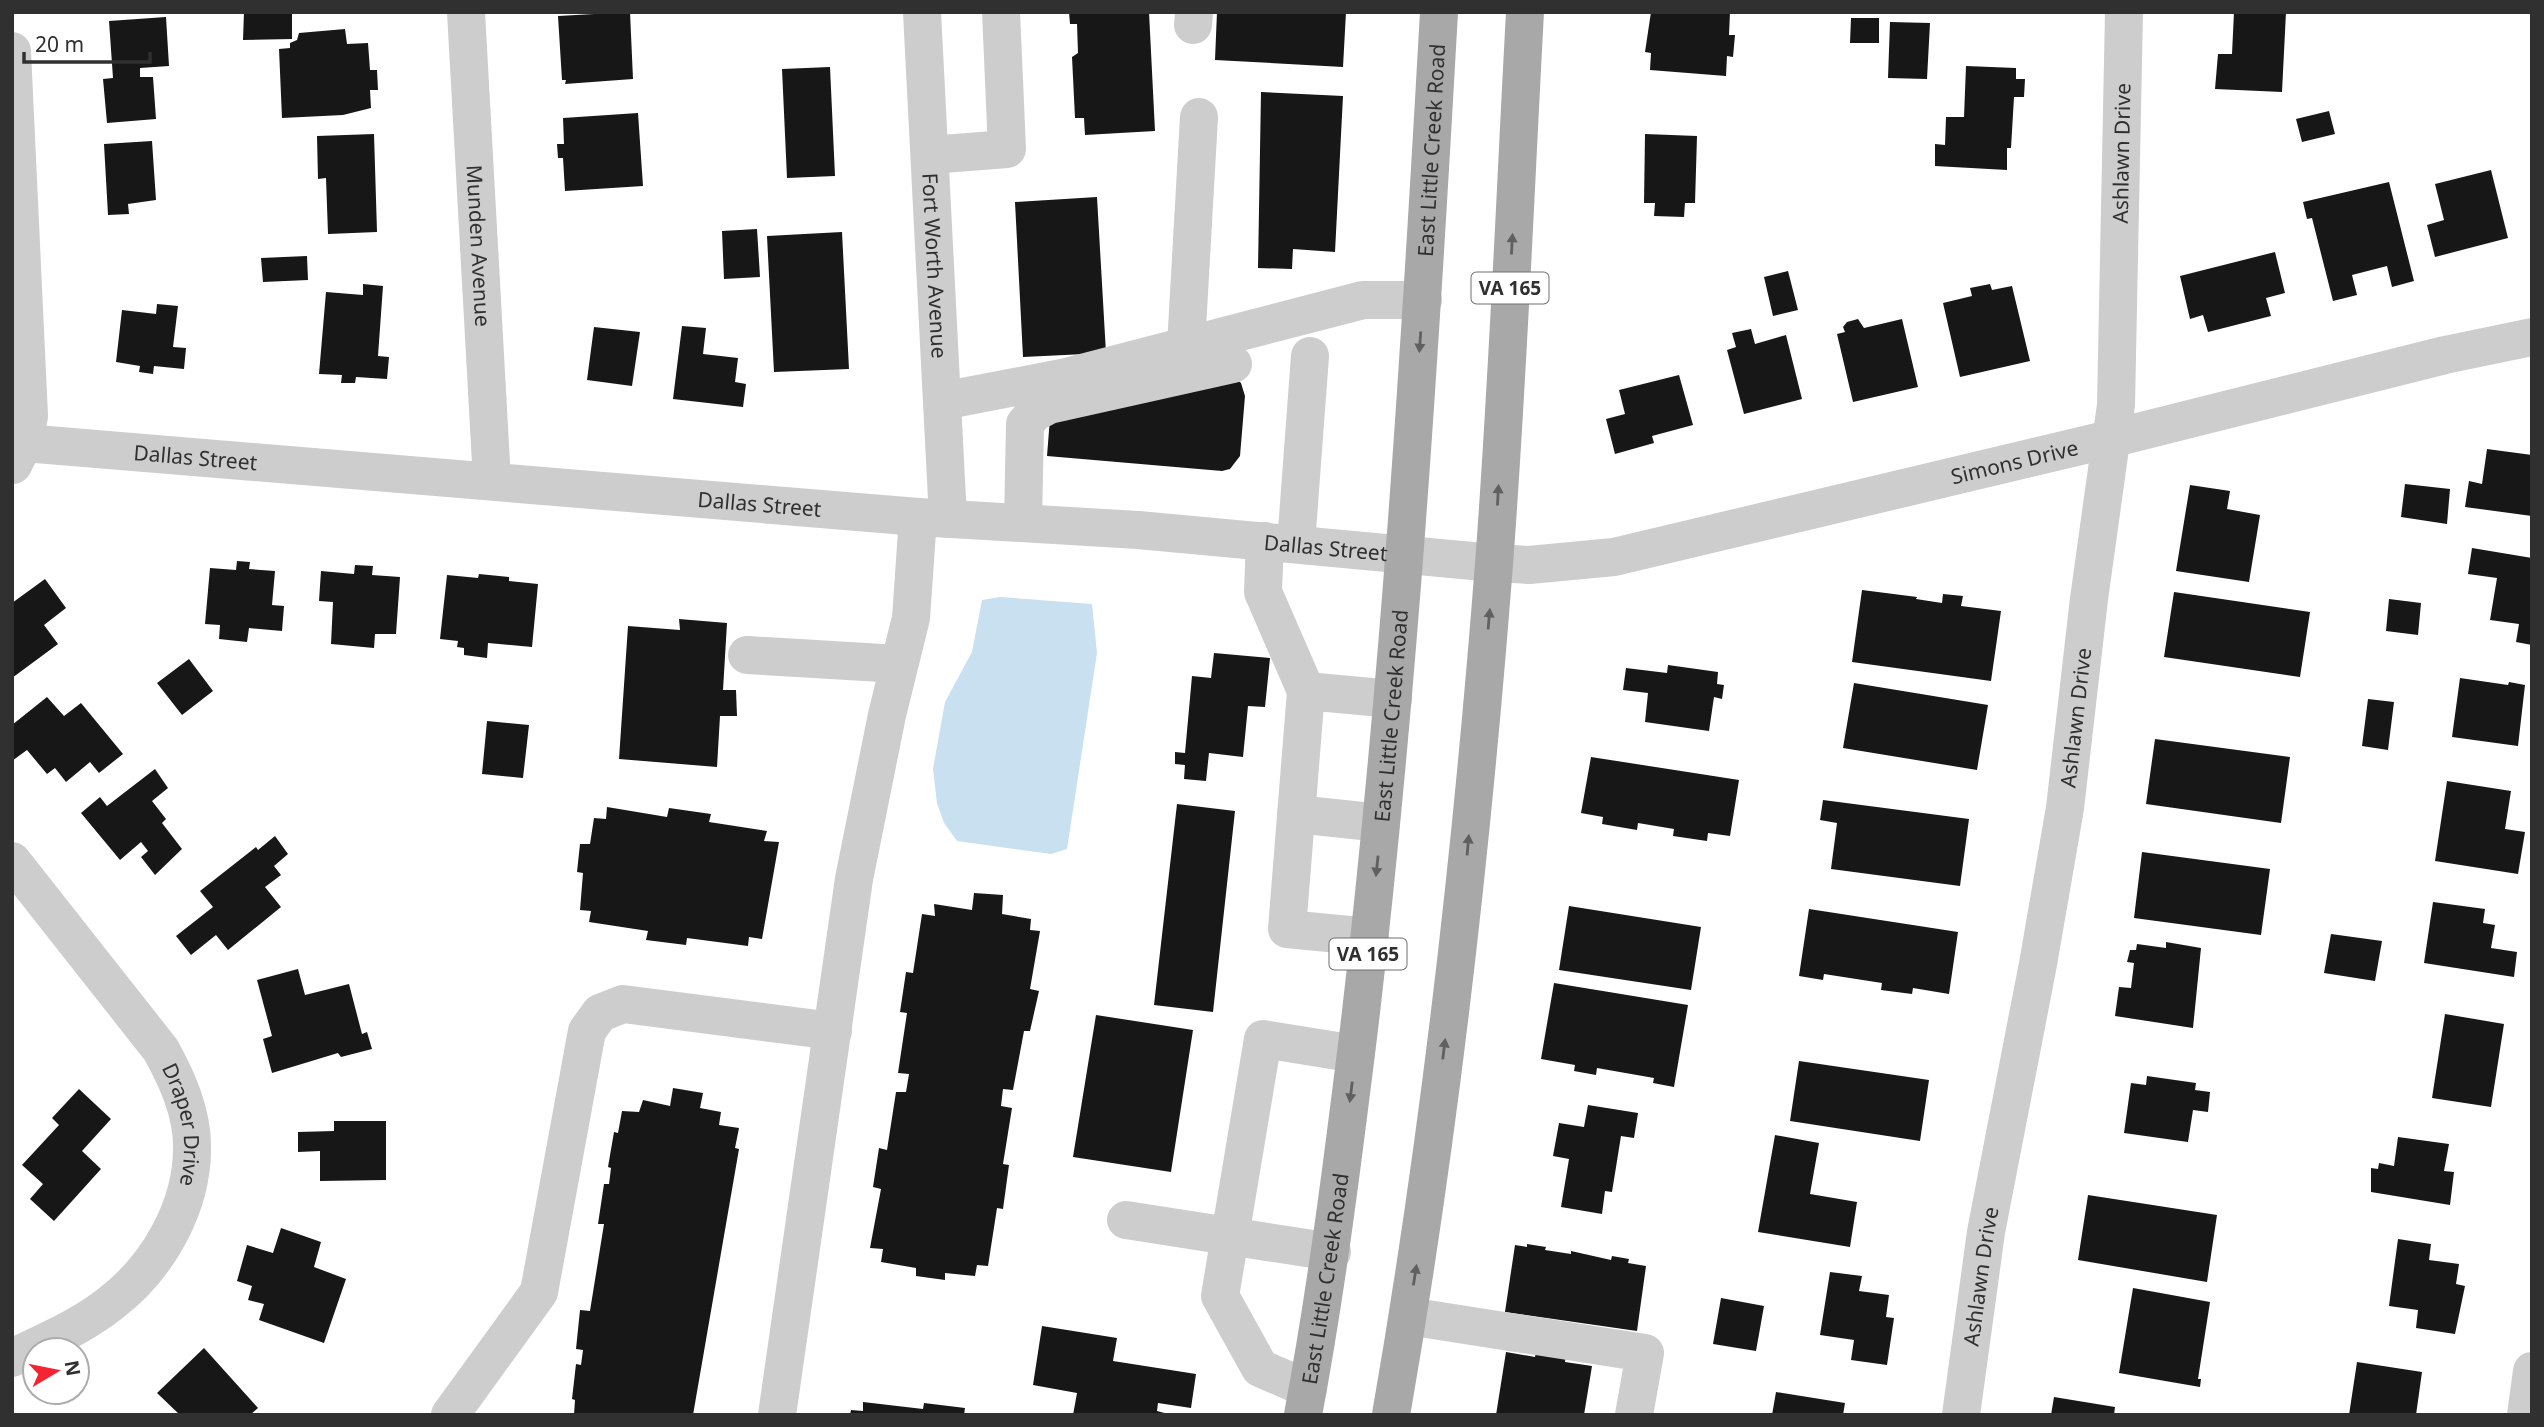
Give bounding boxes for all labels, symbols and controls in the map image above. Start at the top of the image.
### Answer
scale bar [24,21,150,65]
text: 20 m [35,30,84,58]
street label: East Little Creek Road [1411,43,1451,258]
street label: Ashlawn Drive [2106,83,2137,224]
street label: Munden Avenue [460,164,497,327]
street label: Fort Worth Avenue [916,172,954,359]
one-way arrow [1507,232,1518,254]
road number: VA 165 [1472,272,1548,304]
one-way arrow [1414,331,1425,353]
street label: Simons Drive [1948,433,2081,490]
street label: Dallas Street [132,438,259,476]
one-way arrow [1493,484,1504,506]
street label: Dallas Street [697,485,823,523]
street label: Dallas Street [1263,528,1389,567]
street label: East Little Creek Road [1367,608,1414,823]
one-way arrow [1484,608,1495,630]
street label: Ashlawn Drive [2053,646,2097,789]
one-way arrow [1463,834,1474,856]
one-way arrow [1371,855,1382,877]
road number: VA 165 [1330,938,1406,970]
one-way arrow [1439,1038,1450,1060]
street label: Draper Drive [156,1058,206,1189]
one-way arrow [1345,1081,1356,1103]
street label: East Little Creek Road [1295,1171,1355,1387]
street label: Ashlawn Drive [1957,1204,2005,1348]
one-way arrow [1410,1264,1421,1286]
north arrow [21,1336,91,1406]
text: N [59,1358,87,1378]

